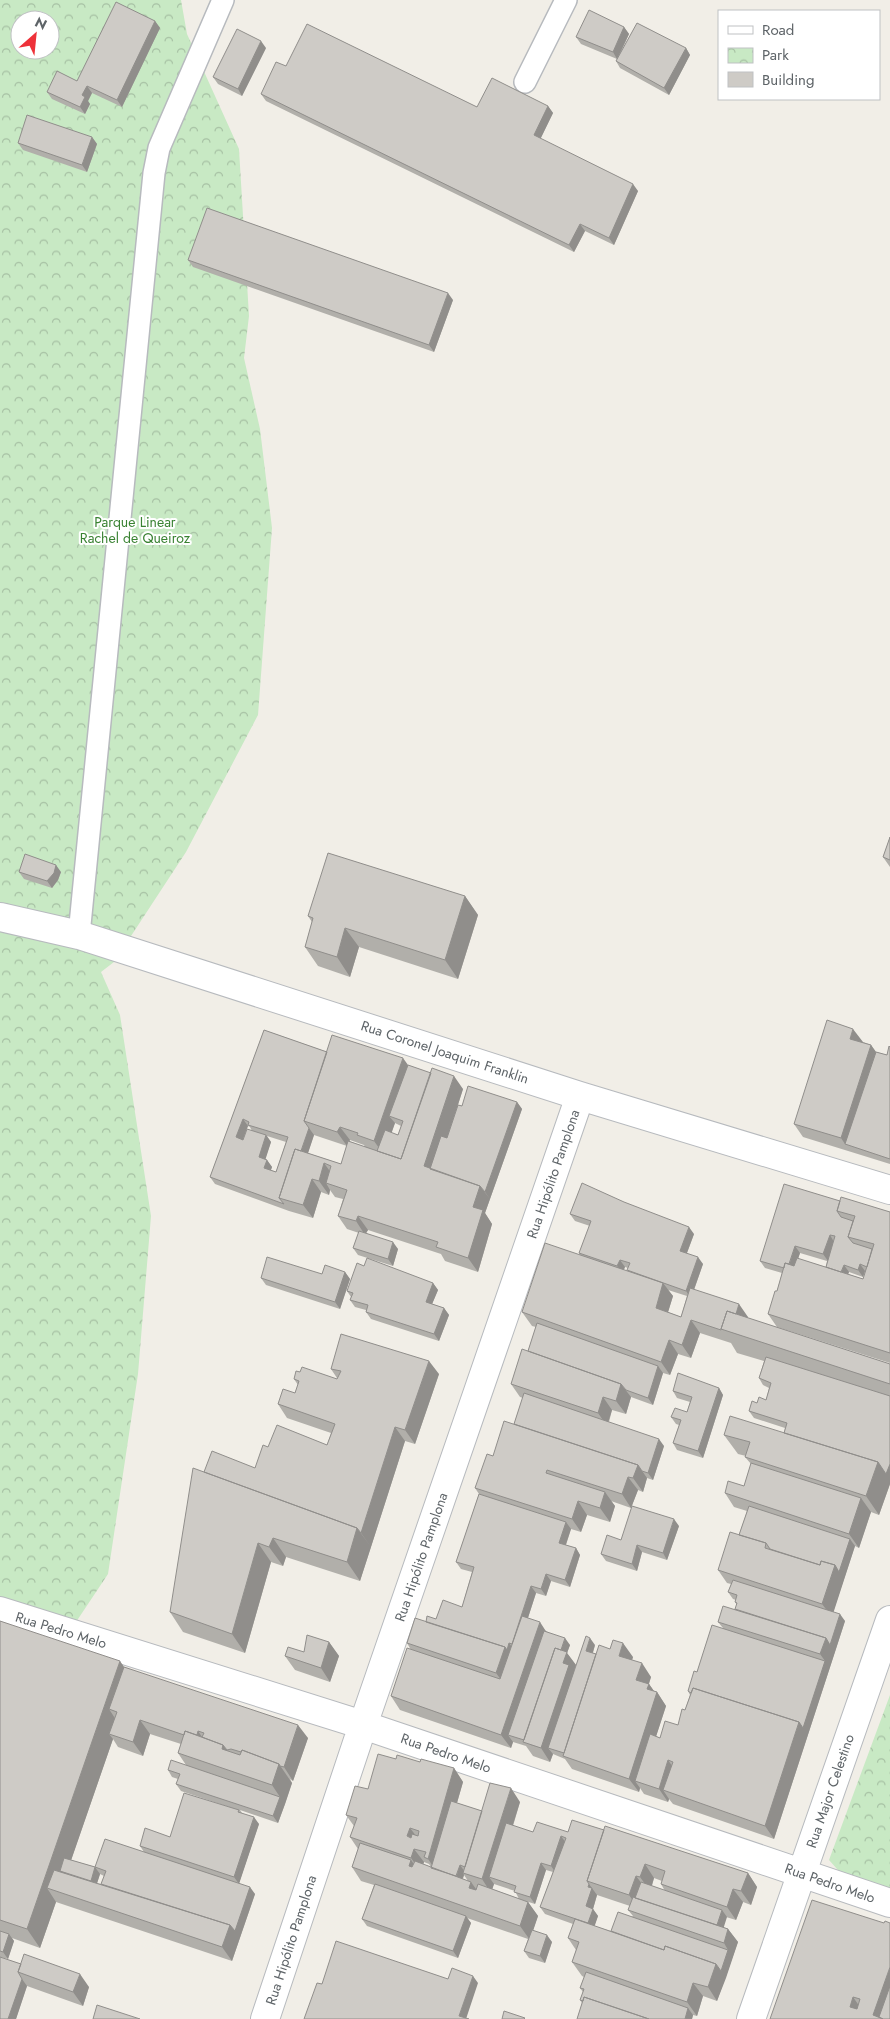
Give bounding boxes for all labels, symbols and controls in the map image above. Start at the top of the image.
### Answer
north arrow [10,10,60,60]
legend [718,10,880,100]
text: N [31,12,50,35]
text: Road [762,19,794,41]
text: Park [762,44,789,66]
text: Building [762,69,814,91]
park label: Parque Linear Rachel de Queiroz [80,512,191,548]
street label: Rua Coronel Joaquim Franklin [359,1015,531,1089]
street label: Rua Hipólito Pamplona [522,1107,584,1241]
street label: Rua Hipólito Pamplona [390,1490,452,1624]
street label: Rua Pedro Melo [13,1607,109,1653]
street label: Rua Pedro Melo [398,1728,494,1778]
street label: Rua Major Celestino [801,1731,859,1851]
street label: Rua Pedro Melo [782,1858,878,1908]
street label: Rua Hipólito Pamplona [261,1873,321,2007]

